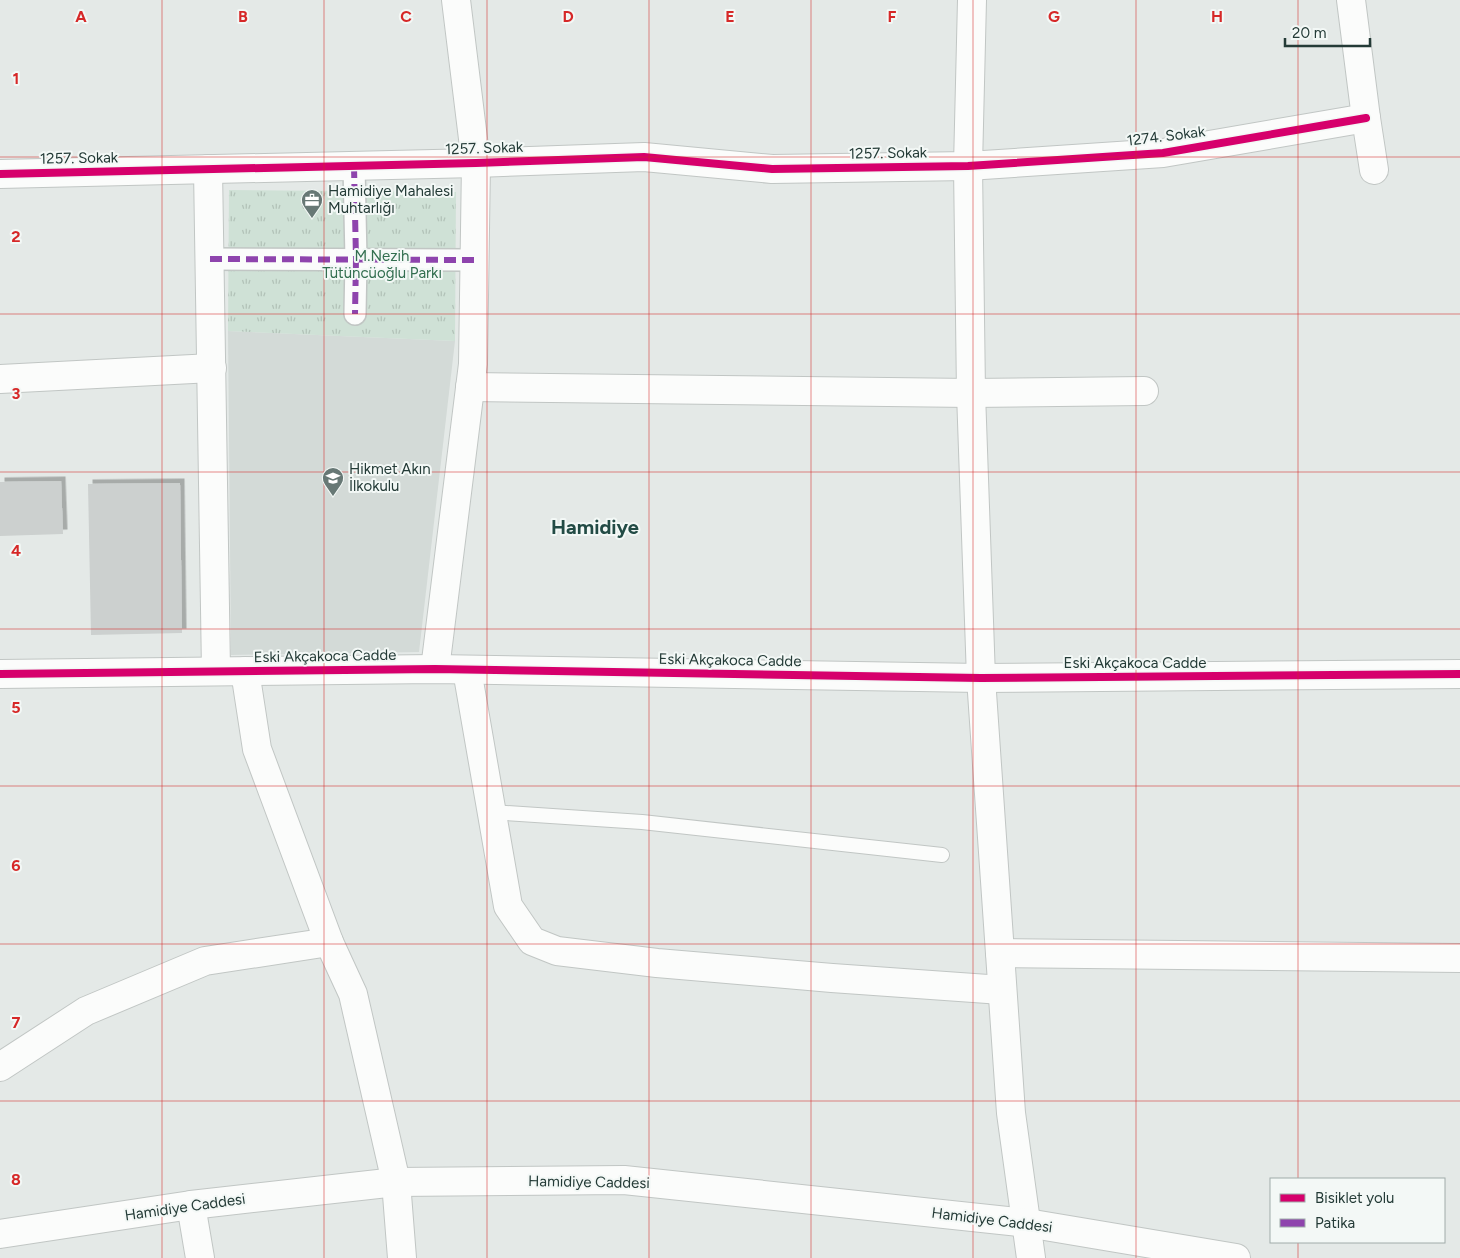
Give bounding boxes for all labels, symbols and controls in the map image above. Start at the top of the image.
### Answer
text: A [75,7,87,26]
text: B [238,7,248,26]
text: C [400,7,412,26]
text: D [562,7,574,26]
text: E [725,7,735,26]
text: F [888,7,897,26]
text: G [1048,7,1060,26]
text: H [1211,7,1223,26]
scale bar [1285,15,1370,47]
text: 20 m [1292,24,1326,42]
text: 1 [13,69,19,88]
street label: 1274. Sokak [1126,122,1207,150]
street label: 1257. Sokak [445,138,524,158]
street label: 1257. Sokak [849,143,928,163]
street label: 1257. Sokak [40,148,119,168]
place label: Hamidiye Mahalesi Muhtarlığı [328,182,453,217]
office icon: Hamidiye Mahalesi Muhtarlığı [300,188,324,219]
text: 2 [11,227,21,246]
park label: M.Nezih Tütüncüoğlu Parkı [322,247,442,282]
text: 3 [12,384,21,403]
place label: Hikmet Akın İlkokulu [349,460,431,495]
school or university icon: Hikmet Akın İlkokulu [321,466,345,497]
district label: Hamidiye [551,515,639,539]
text: 4 [11,541,21,560]
street label: Eski Akçakoca Cadde [253,646,397,666]
street label: Eski Akçakoca Cadde [658,650,802,670]
street label: Eski Akçakoca Cadde [1064,654,1206,672]
text: 5 [11,698,21,717]
text: 6 [11,856,21,875]
text: 7 [12,1013,21,1032]
text: 8 [11,1170,21,1189]
street label: Hamidiye Caddesi [528,1172,650,1192]
legend [1270,1178,1445,1243]
text: Bisiklet yolu [1315,1189,1394,1207]
street label: Hamidiye Caddesi [123,1190,247,1224]
street label: Hamidiye Caddesi [930,1204,1054,1236]
text: Patika [1315,1214,1355,1232]

